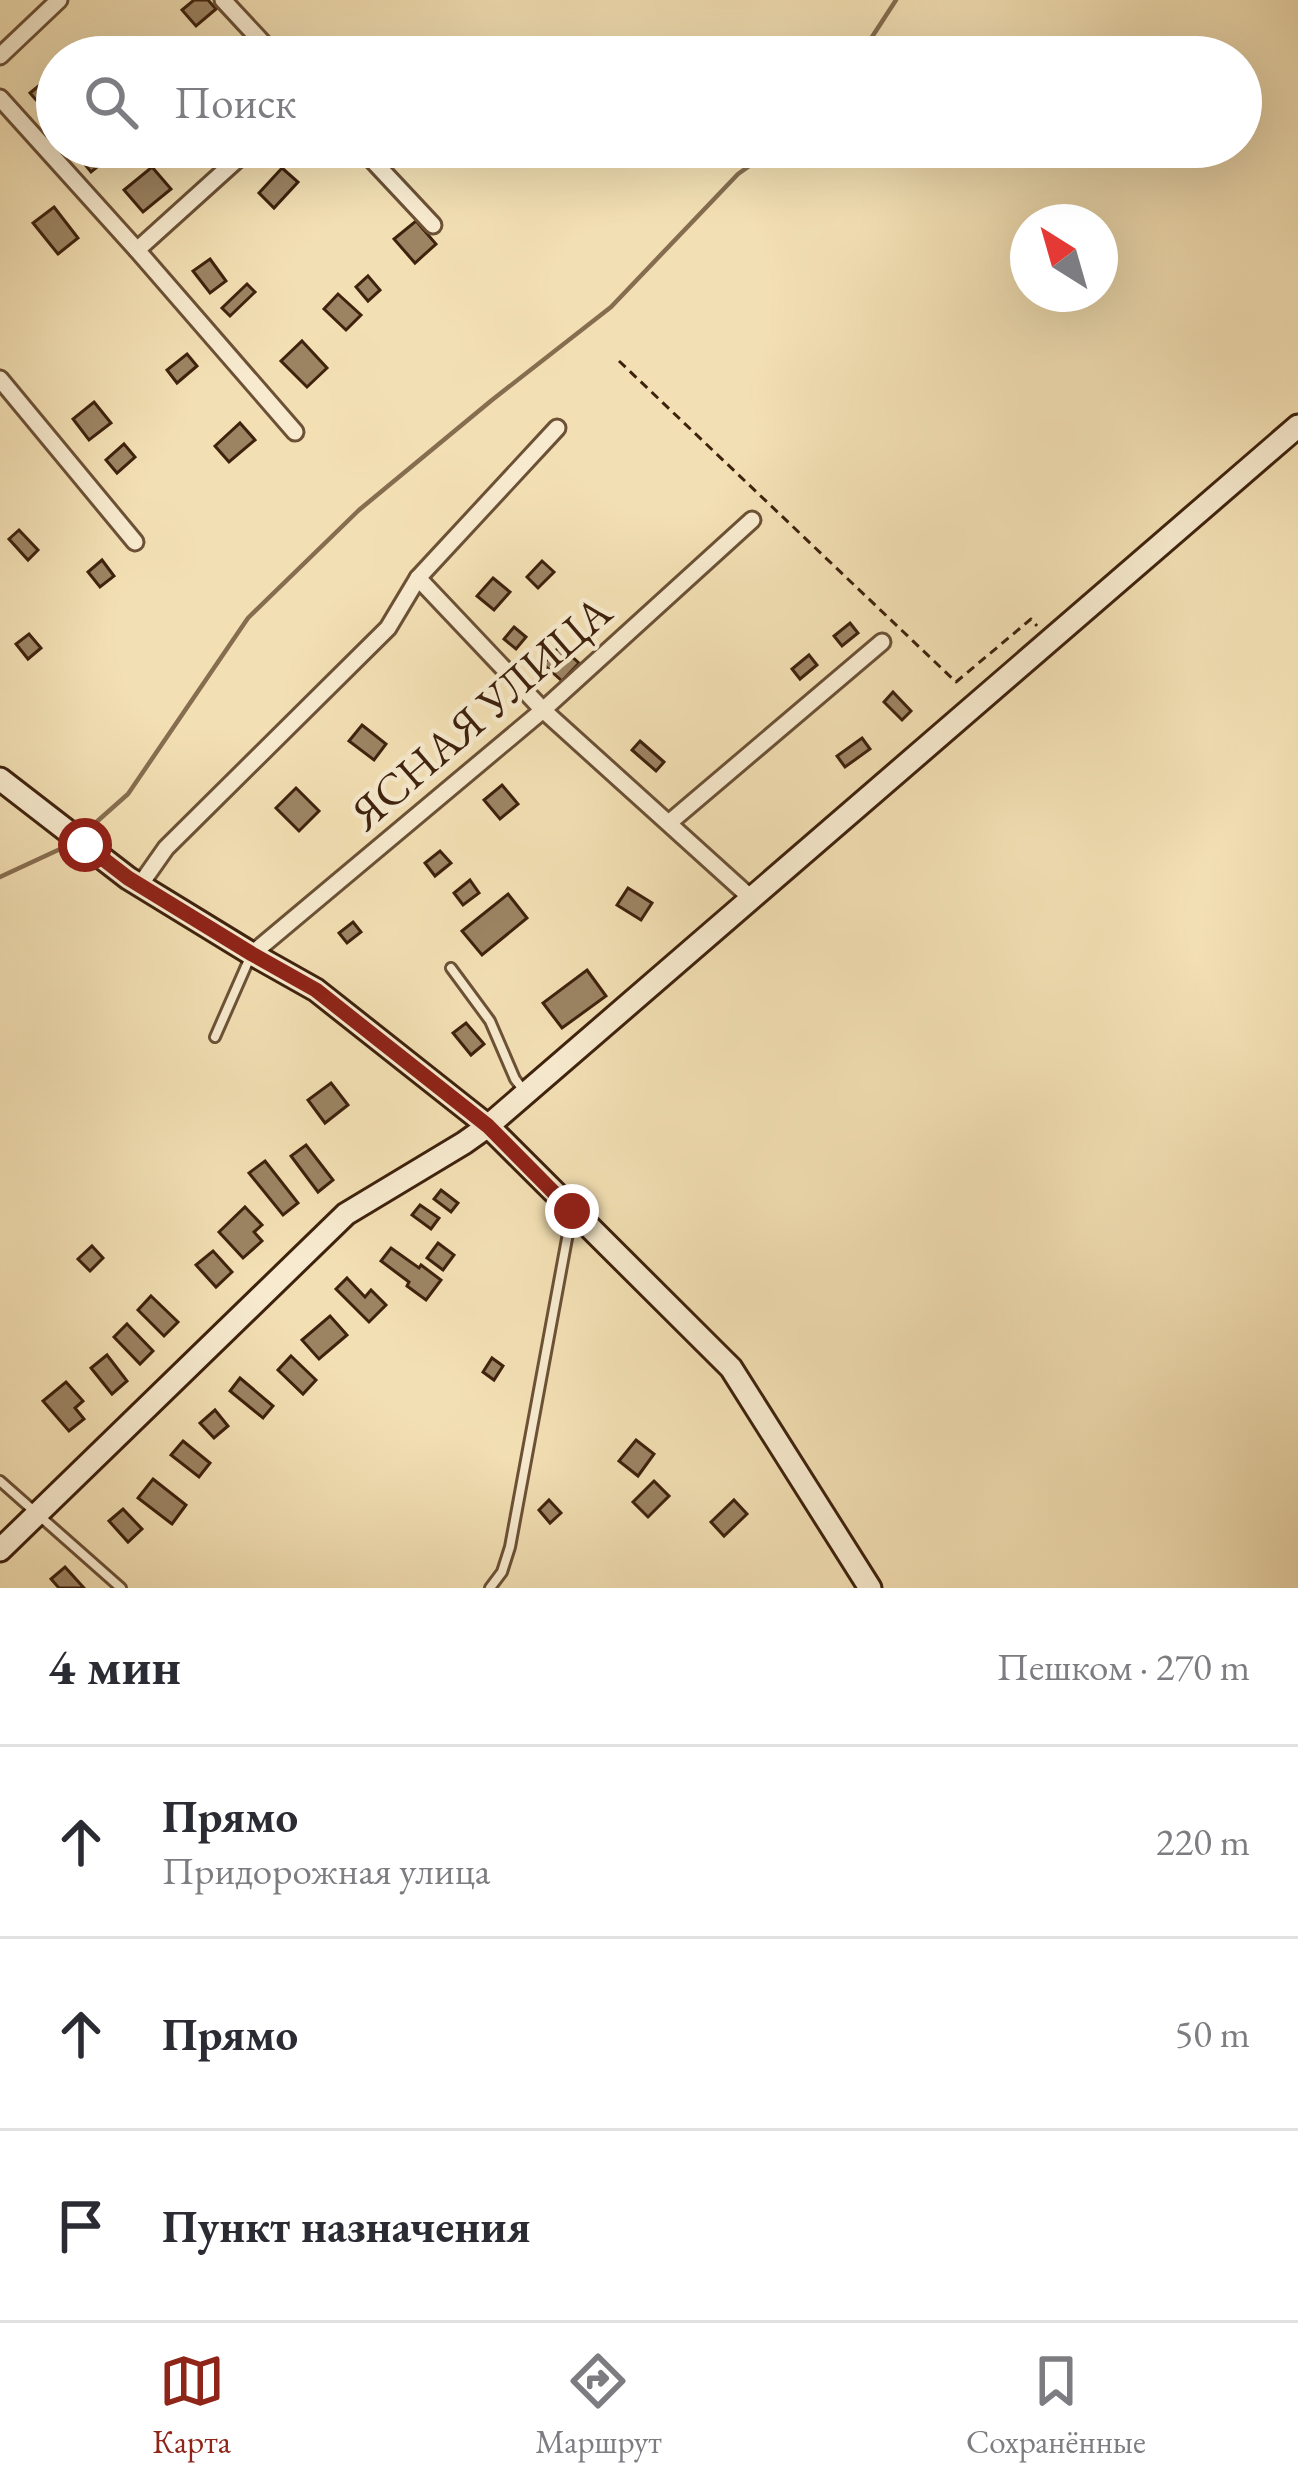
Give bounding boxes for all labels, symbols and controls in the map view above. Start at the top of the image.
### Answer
search box [36,36,1262,168]
icon: search [78,69,144,135]
text: Поиск [174,73,296,131]
north arrow [1010,204,1118,312]
street label: ЯСНАЯ УЛИЦА [336,582,624,842]
route start [58,818,112,872]
route end [545,1184,599,1238]
text: 4 мин [48,1633,181,1699]
text: Пешком · 270 m [997,1641,1250,1692]
text: Прямо [162,1787,298,1845]
icon: ahead [48,1809,114,1875]
text: 220 m [1156,1816,1250,1867]
text: Придорожная улица [162,1845,490,1896]
icon: ahead [48,2001,114,2067]
text: Прямо [162,2005,298,2063]
text: 50 m [1174,2008,1250,2059]
icon: arrive [48,2193,114,2259]
text: Пункт назначения [162,2197,531,2255]
tab: Карта [152,2348,231,2463]
tab: Маршрут [535,2348,662,2463]
tab: Сохранённые [966,2348,1146,2463]

